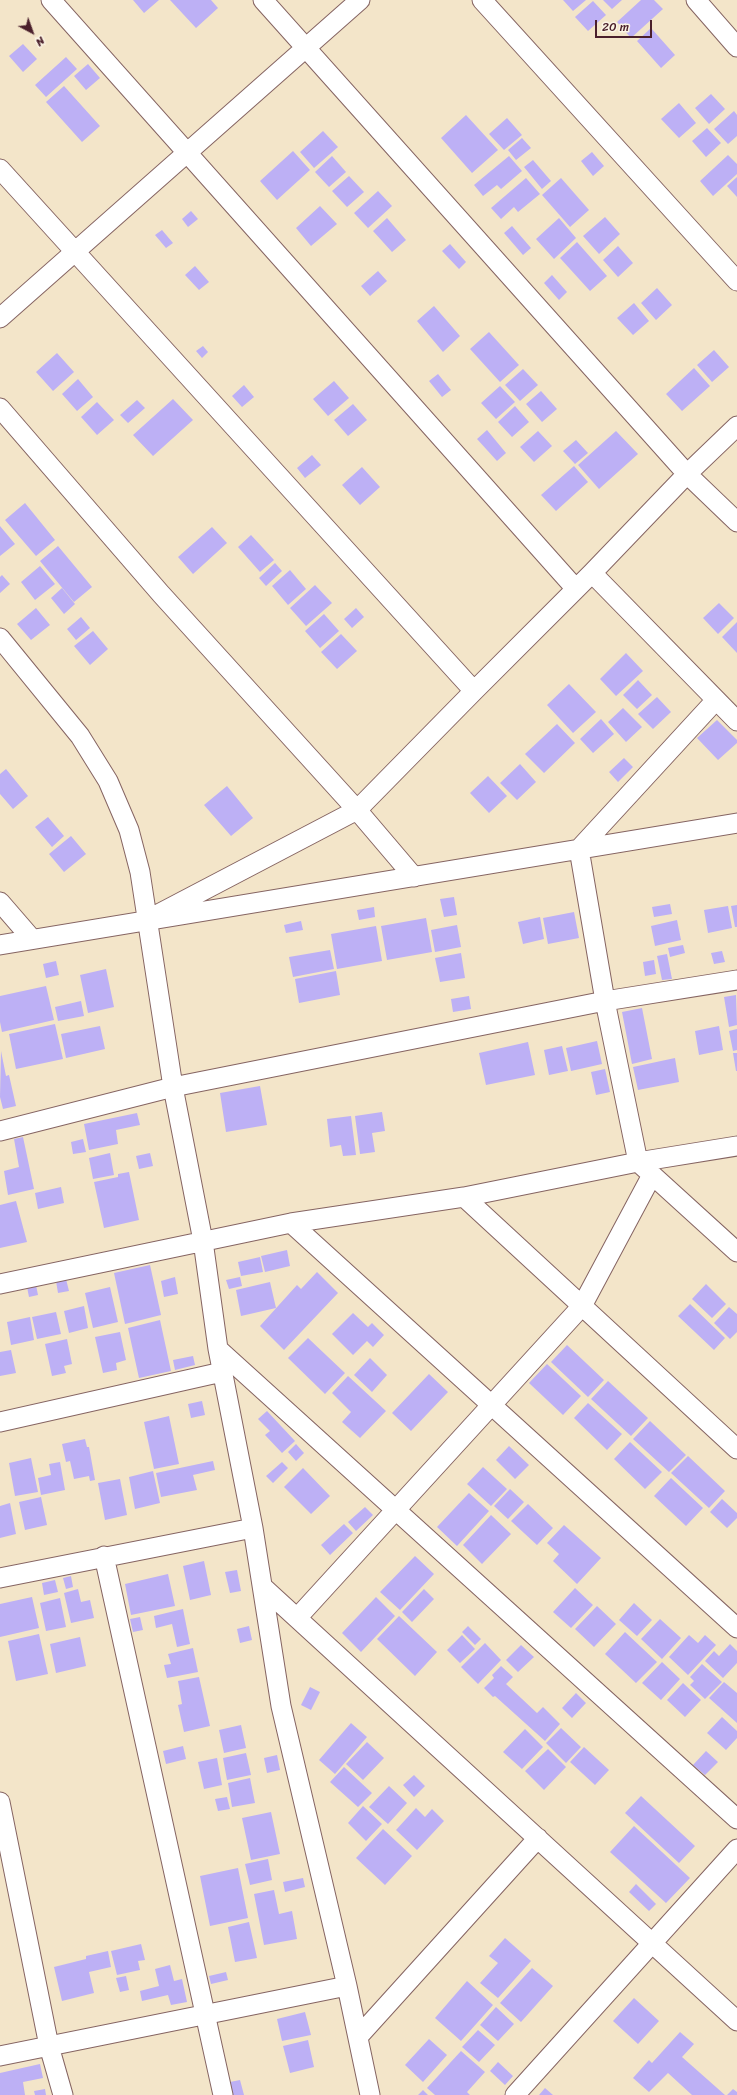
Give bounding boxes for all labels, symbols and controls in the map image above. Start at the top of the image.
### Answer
north arrow [12,12,52,52]
scale bar [597,12,654,38]
text: 20 m [602,16,629,38]
text: N [31,32,49,51]

